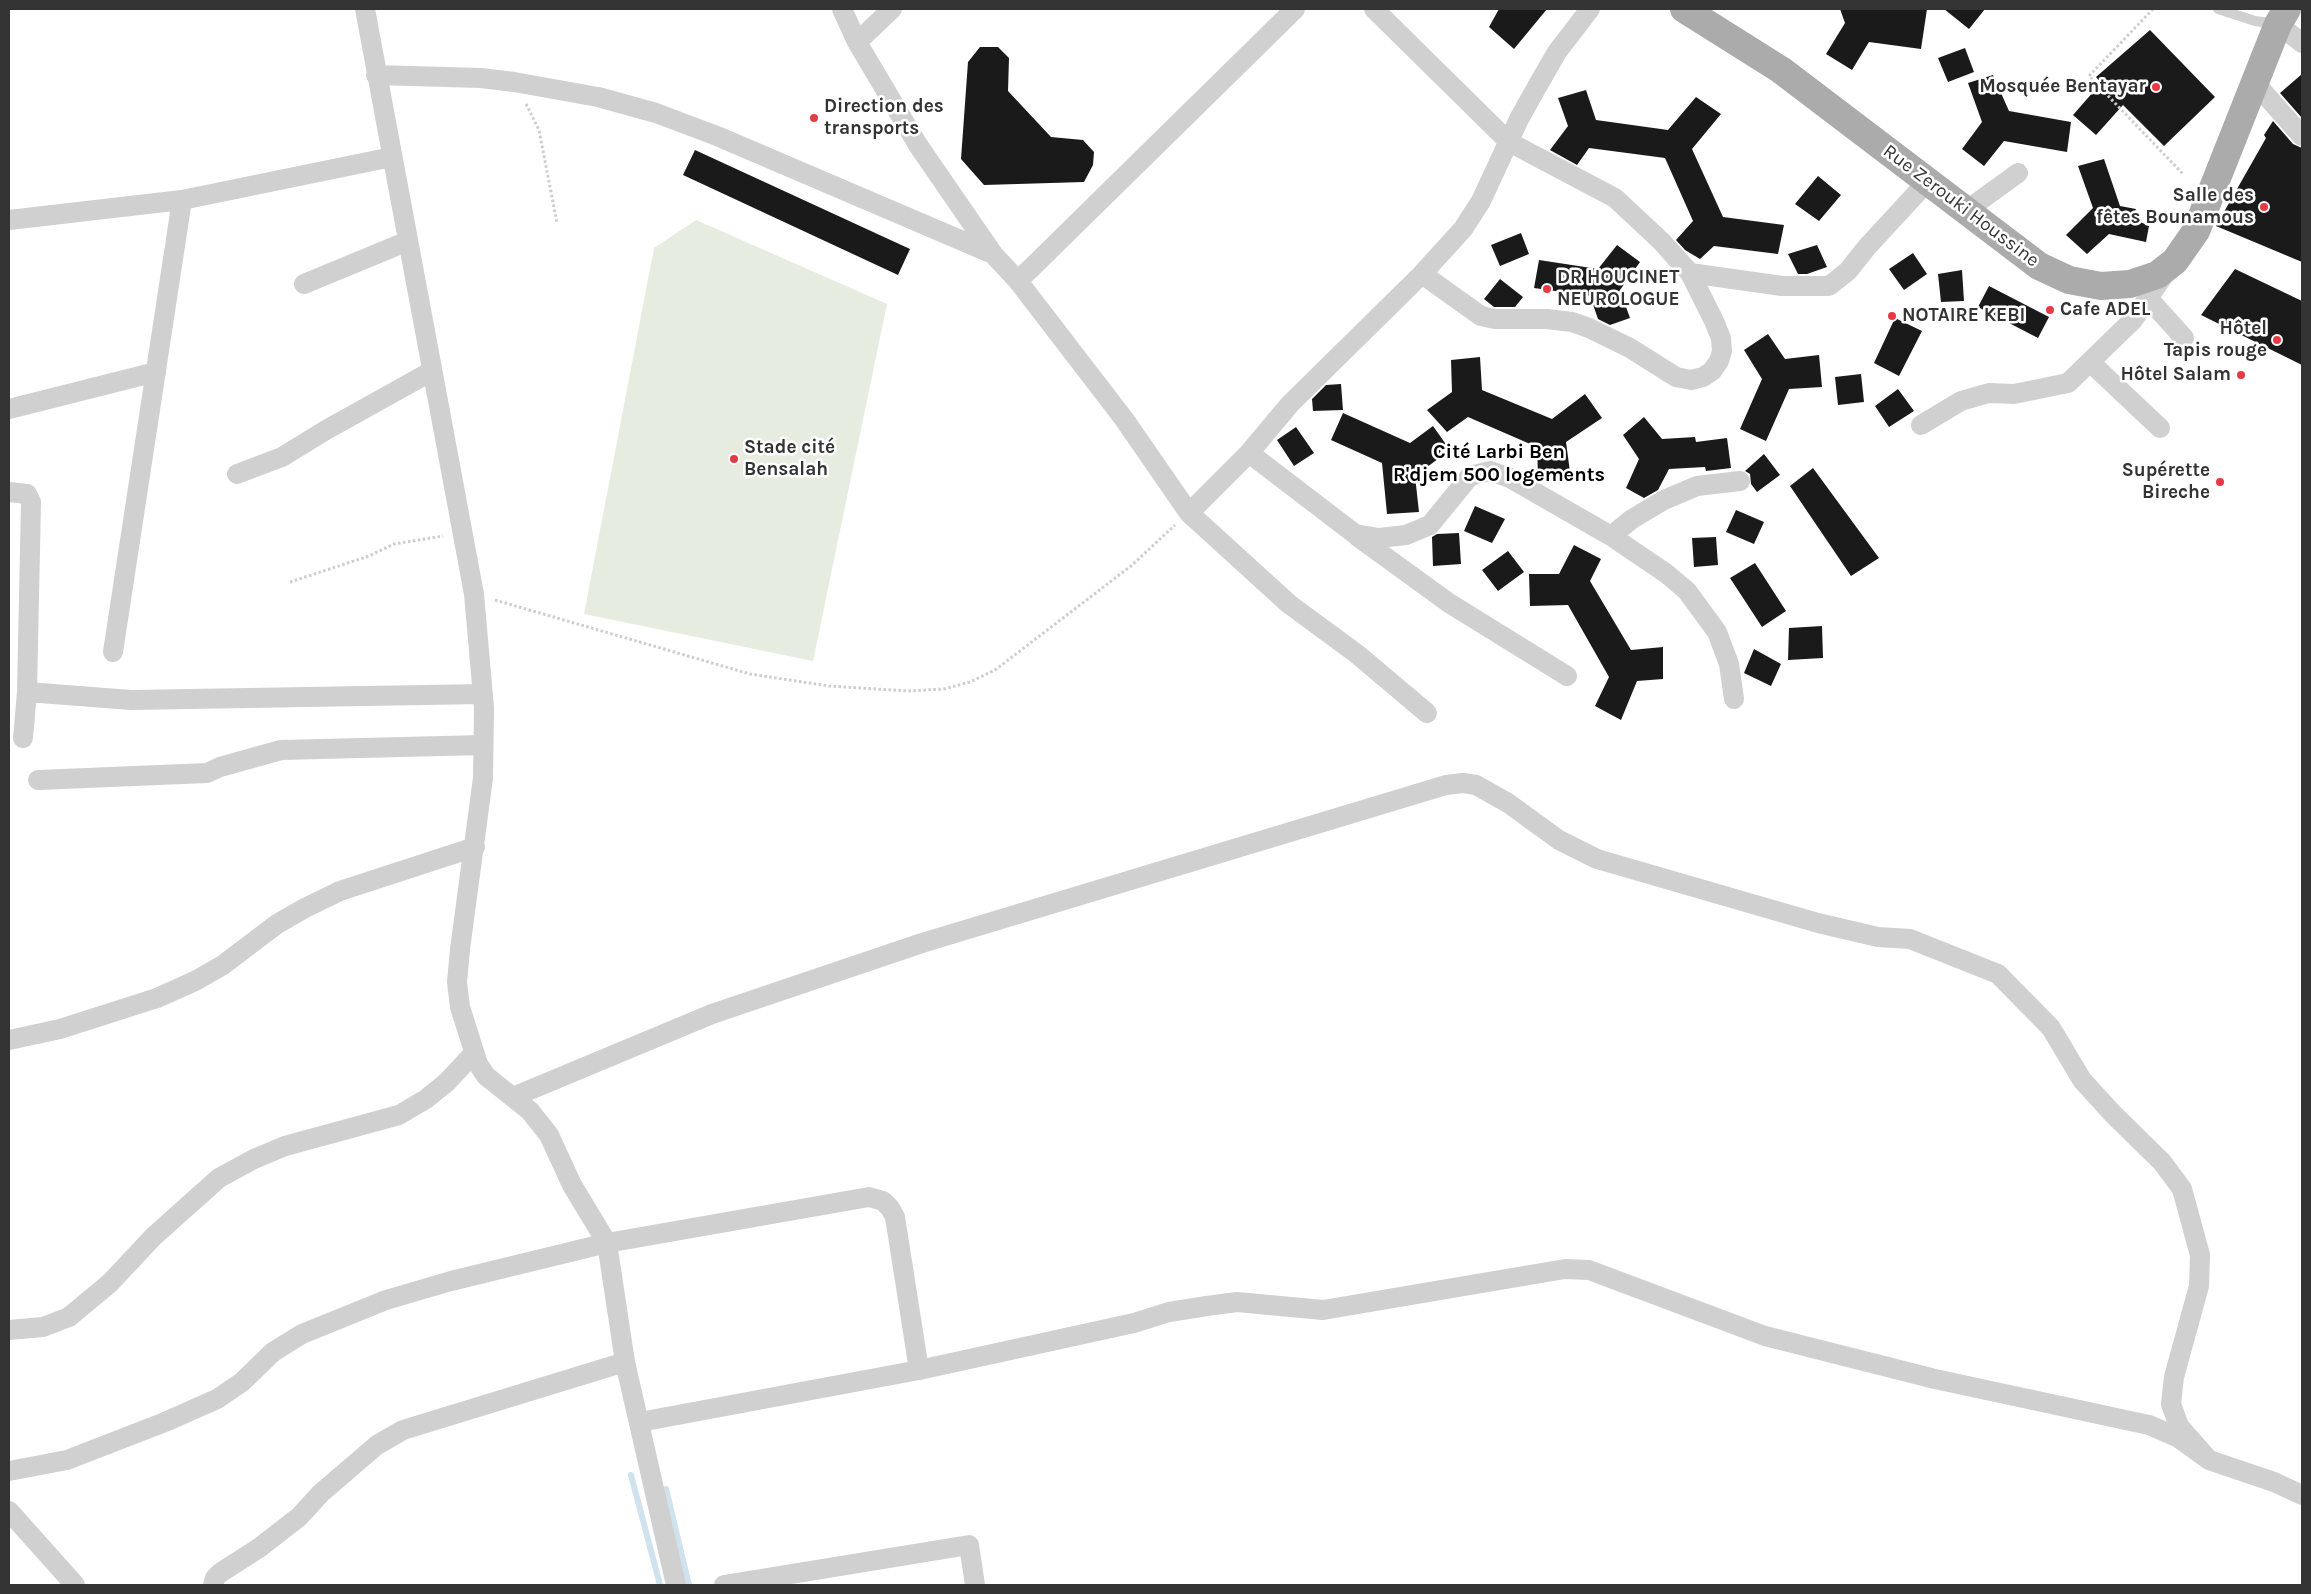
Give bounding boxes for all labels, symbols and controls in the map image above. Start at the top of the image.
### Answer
place label: Mosquée Bentayar [1979,76,2146,98]
marker: Mosquée Bentayar [2150,81,2162,93]
place label: Direction des transports [824,96,944,140]
marker: Direction des transports [808,112,820,124]
street label: Rue Zerouki Houssine [1878,140,2044,272]
place label: Salle des fêtes Bounamous [2096,185,2254,229]
marker: Salle des fêtes Bounamous [2258,201,2270,213]
place label: DR HOUCINET NEUROLOGUE [1557,267,1680,311]
marker: DR HOUCINET NEUROLOGUE [1541,283,1553,295]
place label: Cafe ADEL [2060,299,2150,321]
marker: Cafe ADEL [2044,304,2056,316]
place label: NOTAIRE KEBI [1902,305,2025,327]
marker: NOTAIRE KEBI [1886,310,1898,322]
place label: Hôtel Tapis rouge [2164,318,2267,362]
marker: Hôtel Tapis rouge [2271,334,2283,346]
place label: Hôtel Salam [2121,364,2231,386]
marker: Hôtel Salam [2235,369,2247,381]
place label: Stade cité Bensalah [744,437,835,481]
district label: Cité Larbi Ben R'djem 500 logements [1393,440,1605,487]
marker: Stade cité Bensalah [728,453,740,465]
place label: Supérette Bireche [2122,460,2210,504]
marker: Supérette Bireche [2214,476,2226,488]

